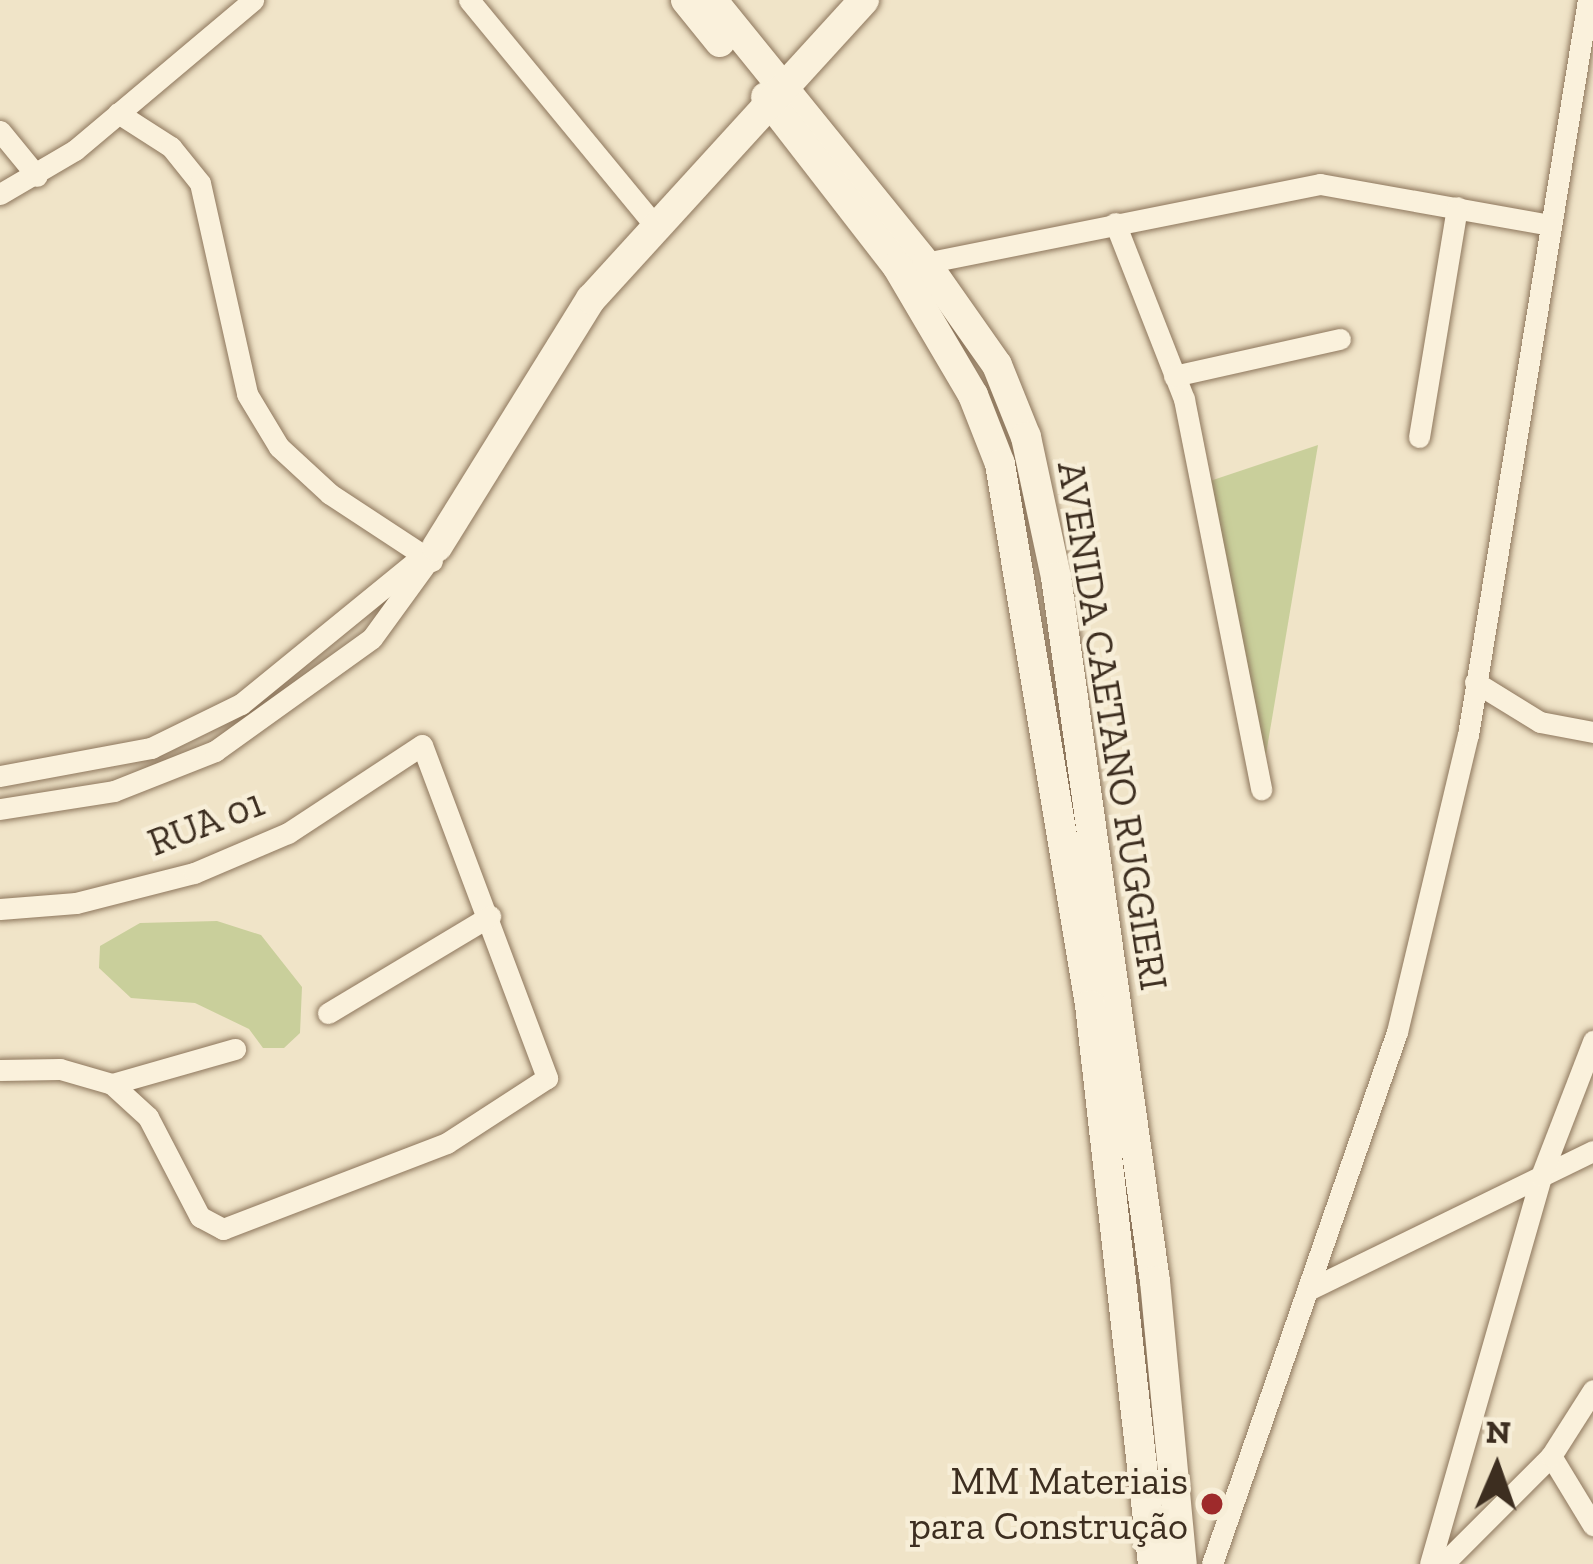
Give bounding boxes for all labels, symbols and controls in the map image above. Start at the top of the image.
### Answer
street label: AVENIDA CAETANO RUGGIERI [1047,458,1177,994]
street label: RUA 01 [141,779,271,867]
north arrow [1437,1408,1557,1528]
text: N [1485,1412,1511,1451]
place label: MM Materiais para Construção [909,1459,1188,1550]
marker: MM Materiais para Construção [1199,1491,1225,1517]

